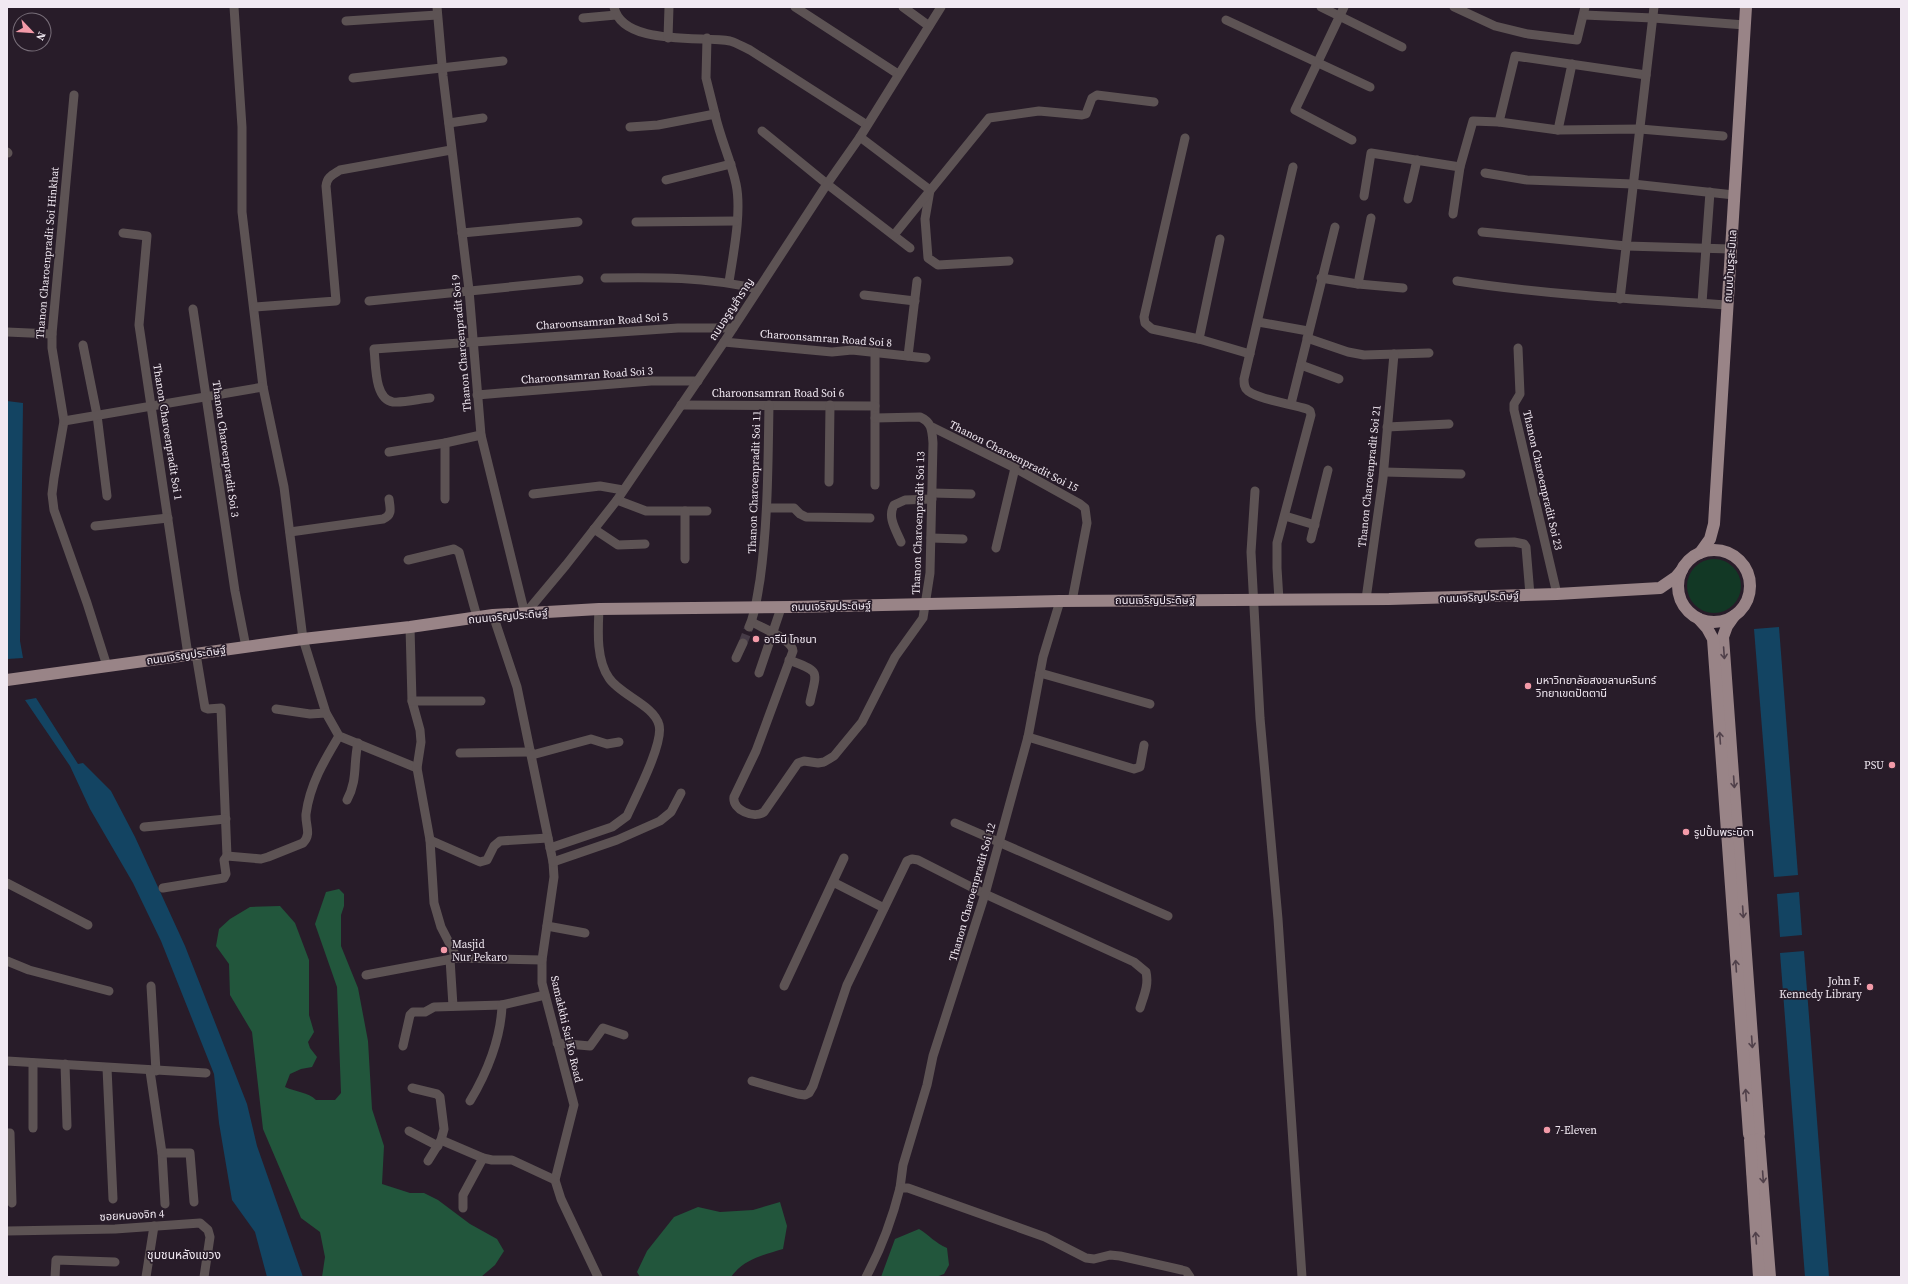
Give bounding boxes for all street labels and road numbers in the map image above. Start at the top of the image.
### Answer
street label: Thanon Charoenpradit Soi Hinkhat [33,166,63,340]
street label: ถนนบ้านรูสะมิแล [1720,229,1741,303]
street label: Thanon Charoenpradit Soi 9 [448,274,475,412]
street label: ถนนจรูญสำราญ [706,275,757,344]
street label: Charoonsamran Road Soi 5 [535,309,669,334]
street label: Charoonsamran Road Soi 8 [759,326,893,351]
street label: Thanon Charoenpradit Soi 1 [149,363,186,501]
street label: Charoonsamran Road Soi 3 [520,363,654,388]
street label: Thanon Charoenpradit Soi 3 [208,380,243,519]
street label: Charoonsamran Road Soi 6 [712,386,845,401]
street label: Thanon Charoenpradit Soi 21 [1355,404,1384,548]
street label: Thanon Charoenpradit Soi 23 [1519,409,1566,552]
street label: Thanon Charoenpradit Soi 11 [745,410,764,554]
street label: Thanon Charoenpradit Soi 15 [947,417,1081,496]
street label: Thanon Charoenpradit Soi 13 [909,451,929,595]
street label: ถนนเจริญประดิษฐ์ [1439,589,1519,606]
street label: ถนนเจริญประดิษฐ์ [1115,593,1195,608]
street label: ถนนเจริญประดิษฐ์ [791,598,871,615]
street label: ถนนเจริญประดิษฐ์ [468,606,549,627]
street label: ถนนเจริญประดิษฐ์ [146,643,227,668]
street label: Thanon Charoenpradit Soi 12 [946,821,1000,963]
street label: Samakkhi Sai Ko Road [547,974,586,1085]
street label: ซอยหนองจิก 4 [99,1206,165,1225]

